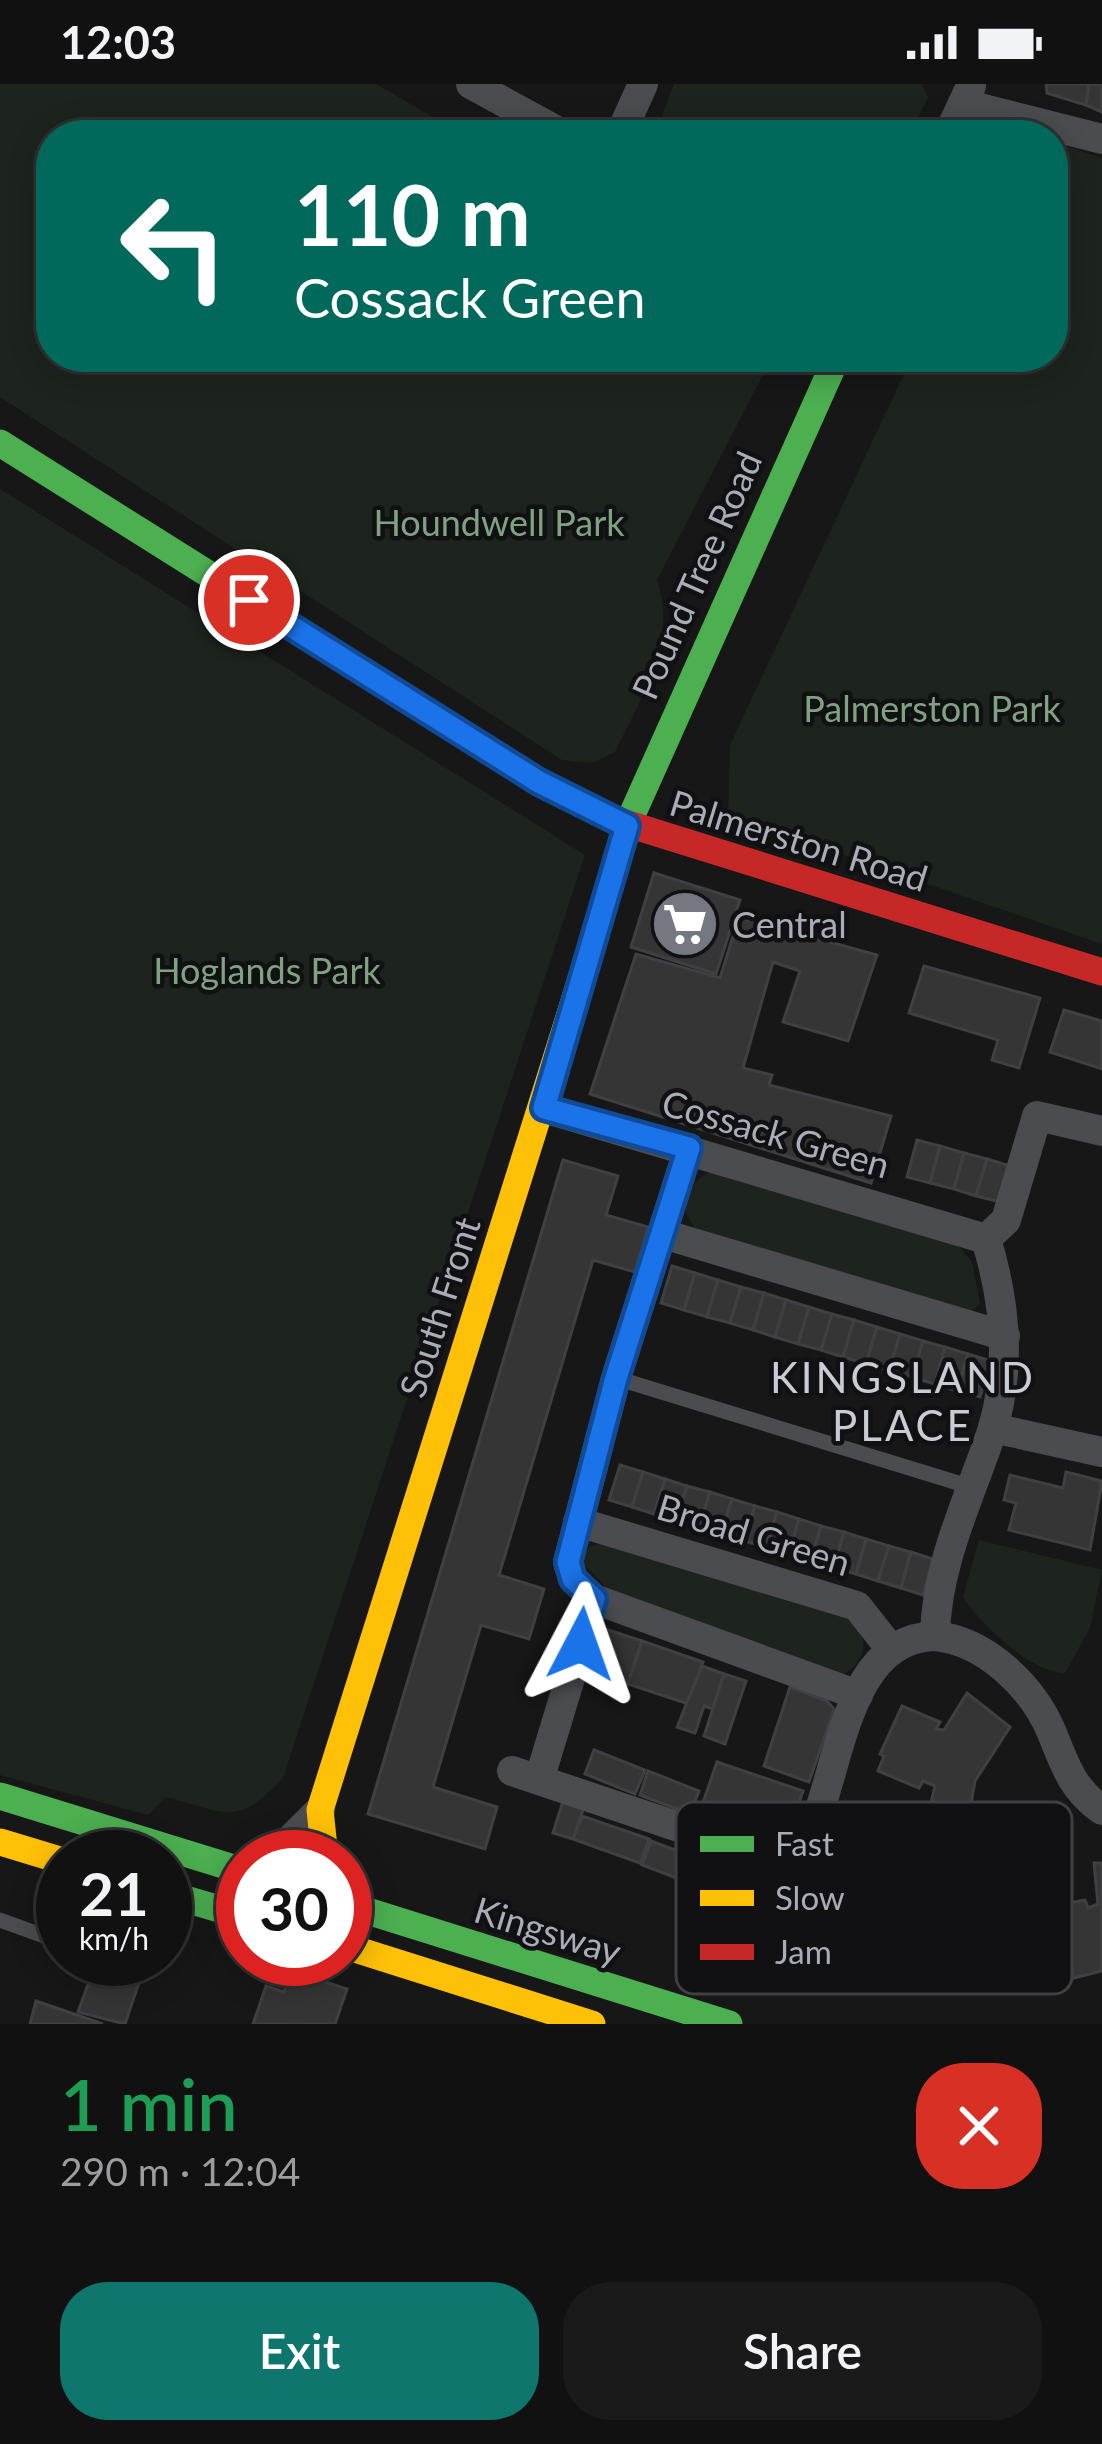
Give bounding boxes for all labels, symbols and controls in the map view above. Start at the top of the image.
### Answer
text: 12:03 [60,15,176,69]
text: 110 m [294,163,531,264]
icon: left [96,168,252,324]
text: Cossack Green [294,265,646,330]
street label: Pound Tree Road [622,444,770,706]
park label: Houndwell Park [373,500,625,544]
pin [198,549,300,651]
icon: arrive [216,567,282,633]
park label: Palmerston Park [803,686,1061,730]
street label: Palmerston Road [665,780,933,900]
supermarket icon: Central [650,889,720,959]
place label: Central [732,902,847,946]
park label: Hoglands Park [153,948,382,992]
street label: Cossack Green [657,1080,895,1186]
street label: South Front [389,1211,489,1402]
district label: KINGSLAND PLACE [770,1352,1036,1450]
street label: Broad Green [652,1484,856,1584]
position arrow [518,1581,644,1707]
legend [676,1802,1072,1994]
text: Fast [775,1823,834,1863]
speed limit sign: 30 [216,1830,372,1986]
text: 21 [79,1857,149,1929]
text: Slow [775,1877,845,1917]
street label: Kingsway [469,1887,627,1973]
text: km/h [79,1920,149,1956]
text: Jam [775,1931,832,1971]
text: 1 min [60,2060,238,2146]
button: close [916,2063,1042,2189]
text: 290 m · 12:04 [60,2148,300,2194]
button: Exit [60,2282,539,2420]
button: Share [563,2282,1042,2420]

